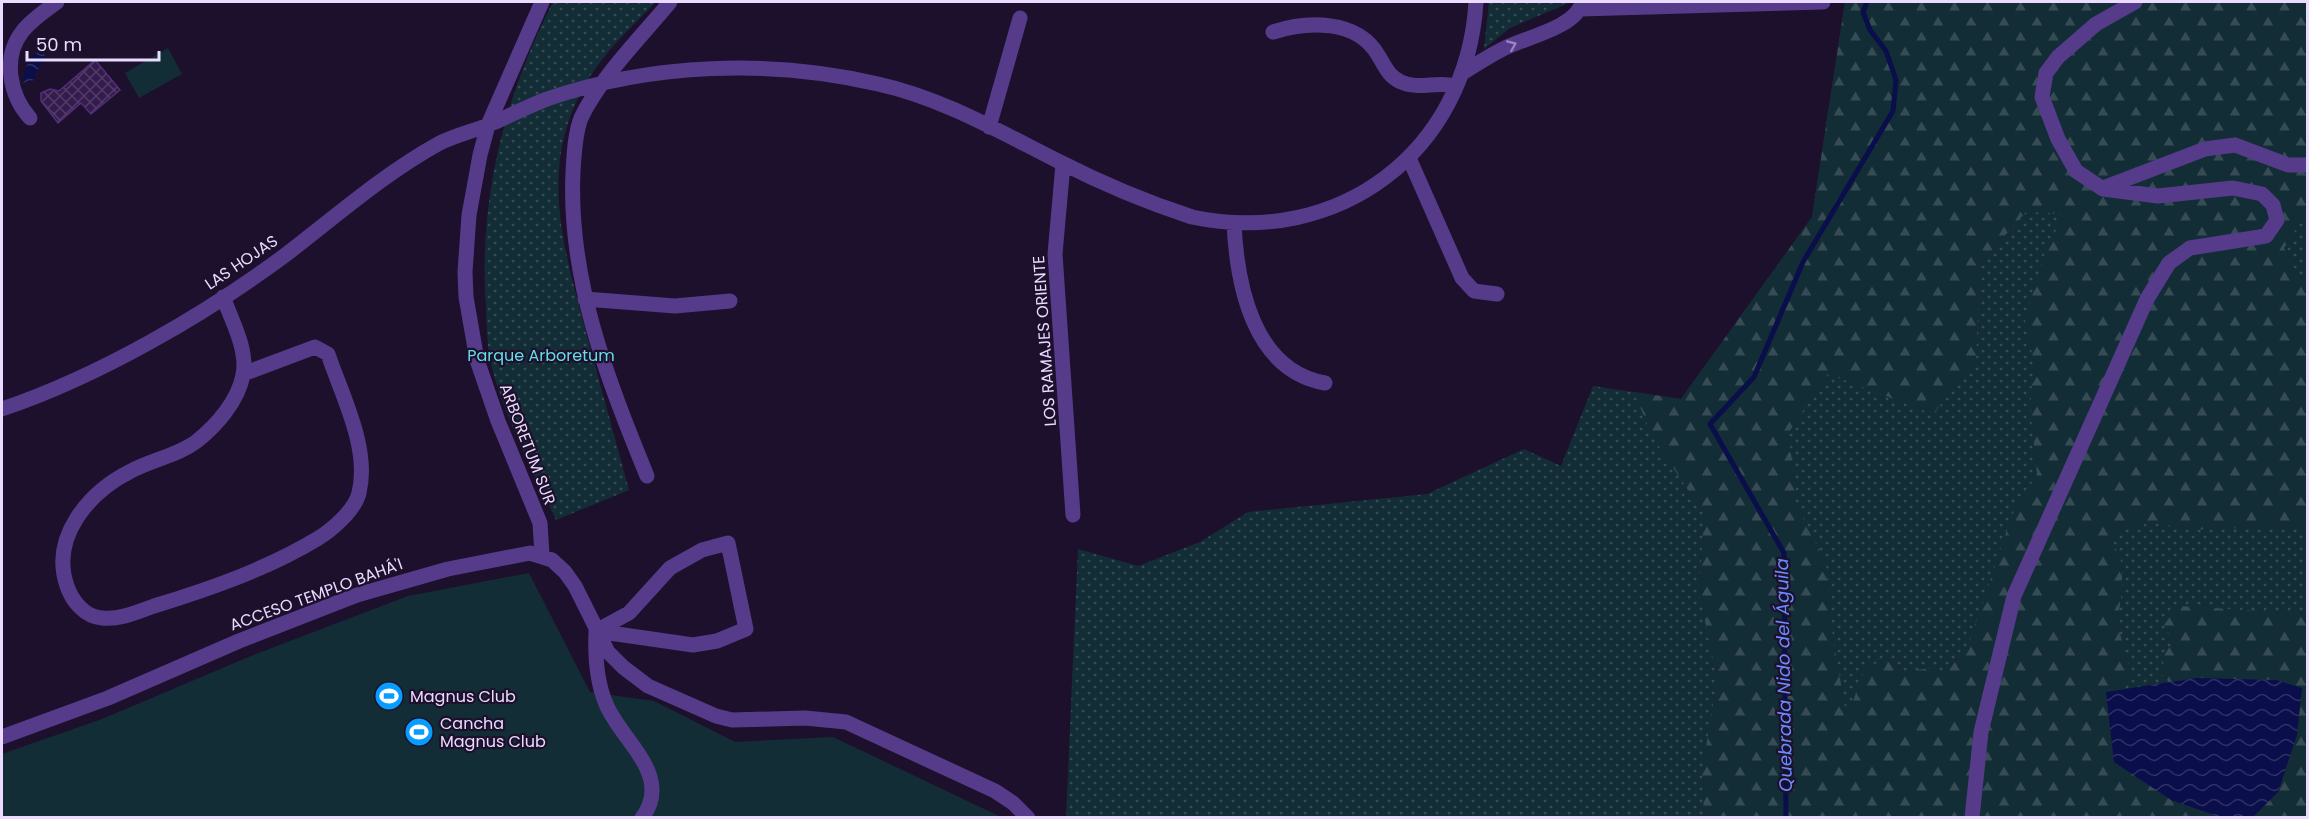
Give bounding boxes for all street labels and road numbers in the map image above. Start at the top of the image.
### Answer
street label: LAS HOJAS [200,229,282,295]
street label: LOS RAMAJES ORIENTE [1027,255,1062,427]
street label: ARBORETUM SUR [494,380,561,508]
street label: ACCESO TEMPLO BAHÁ'I [226,552,406,636]

